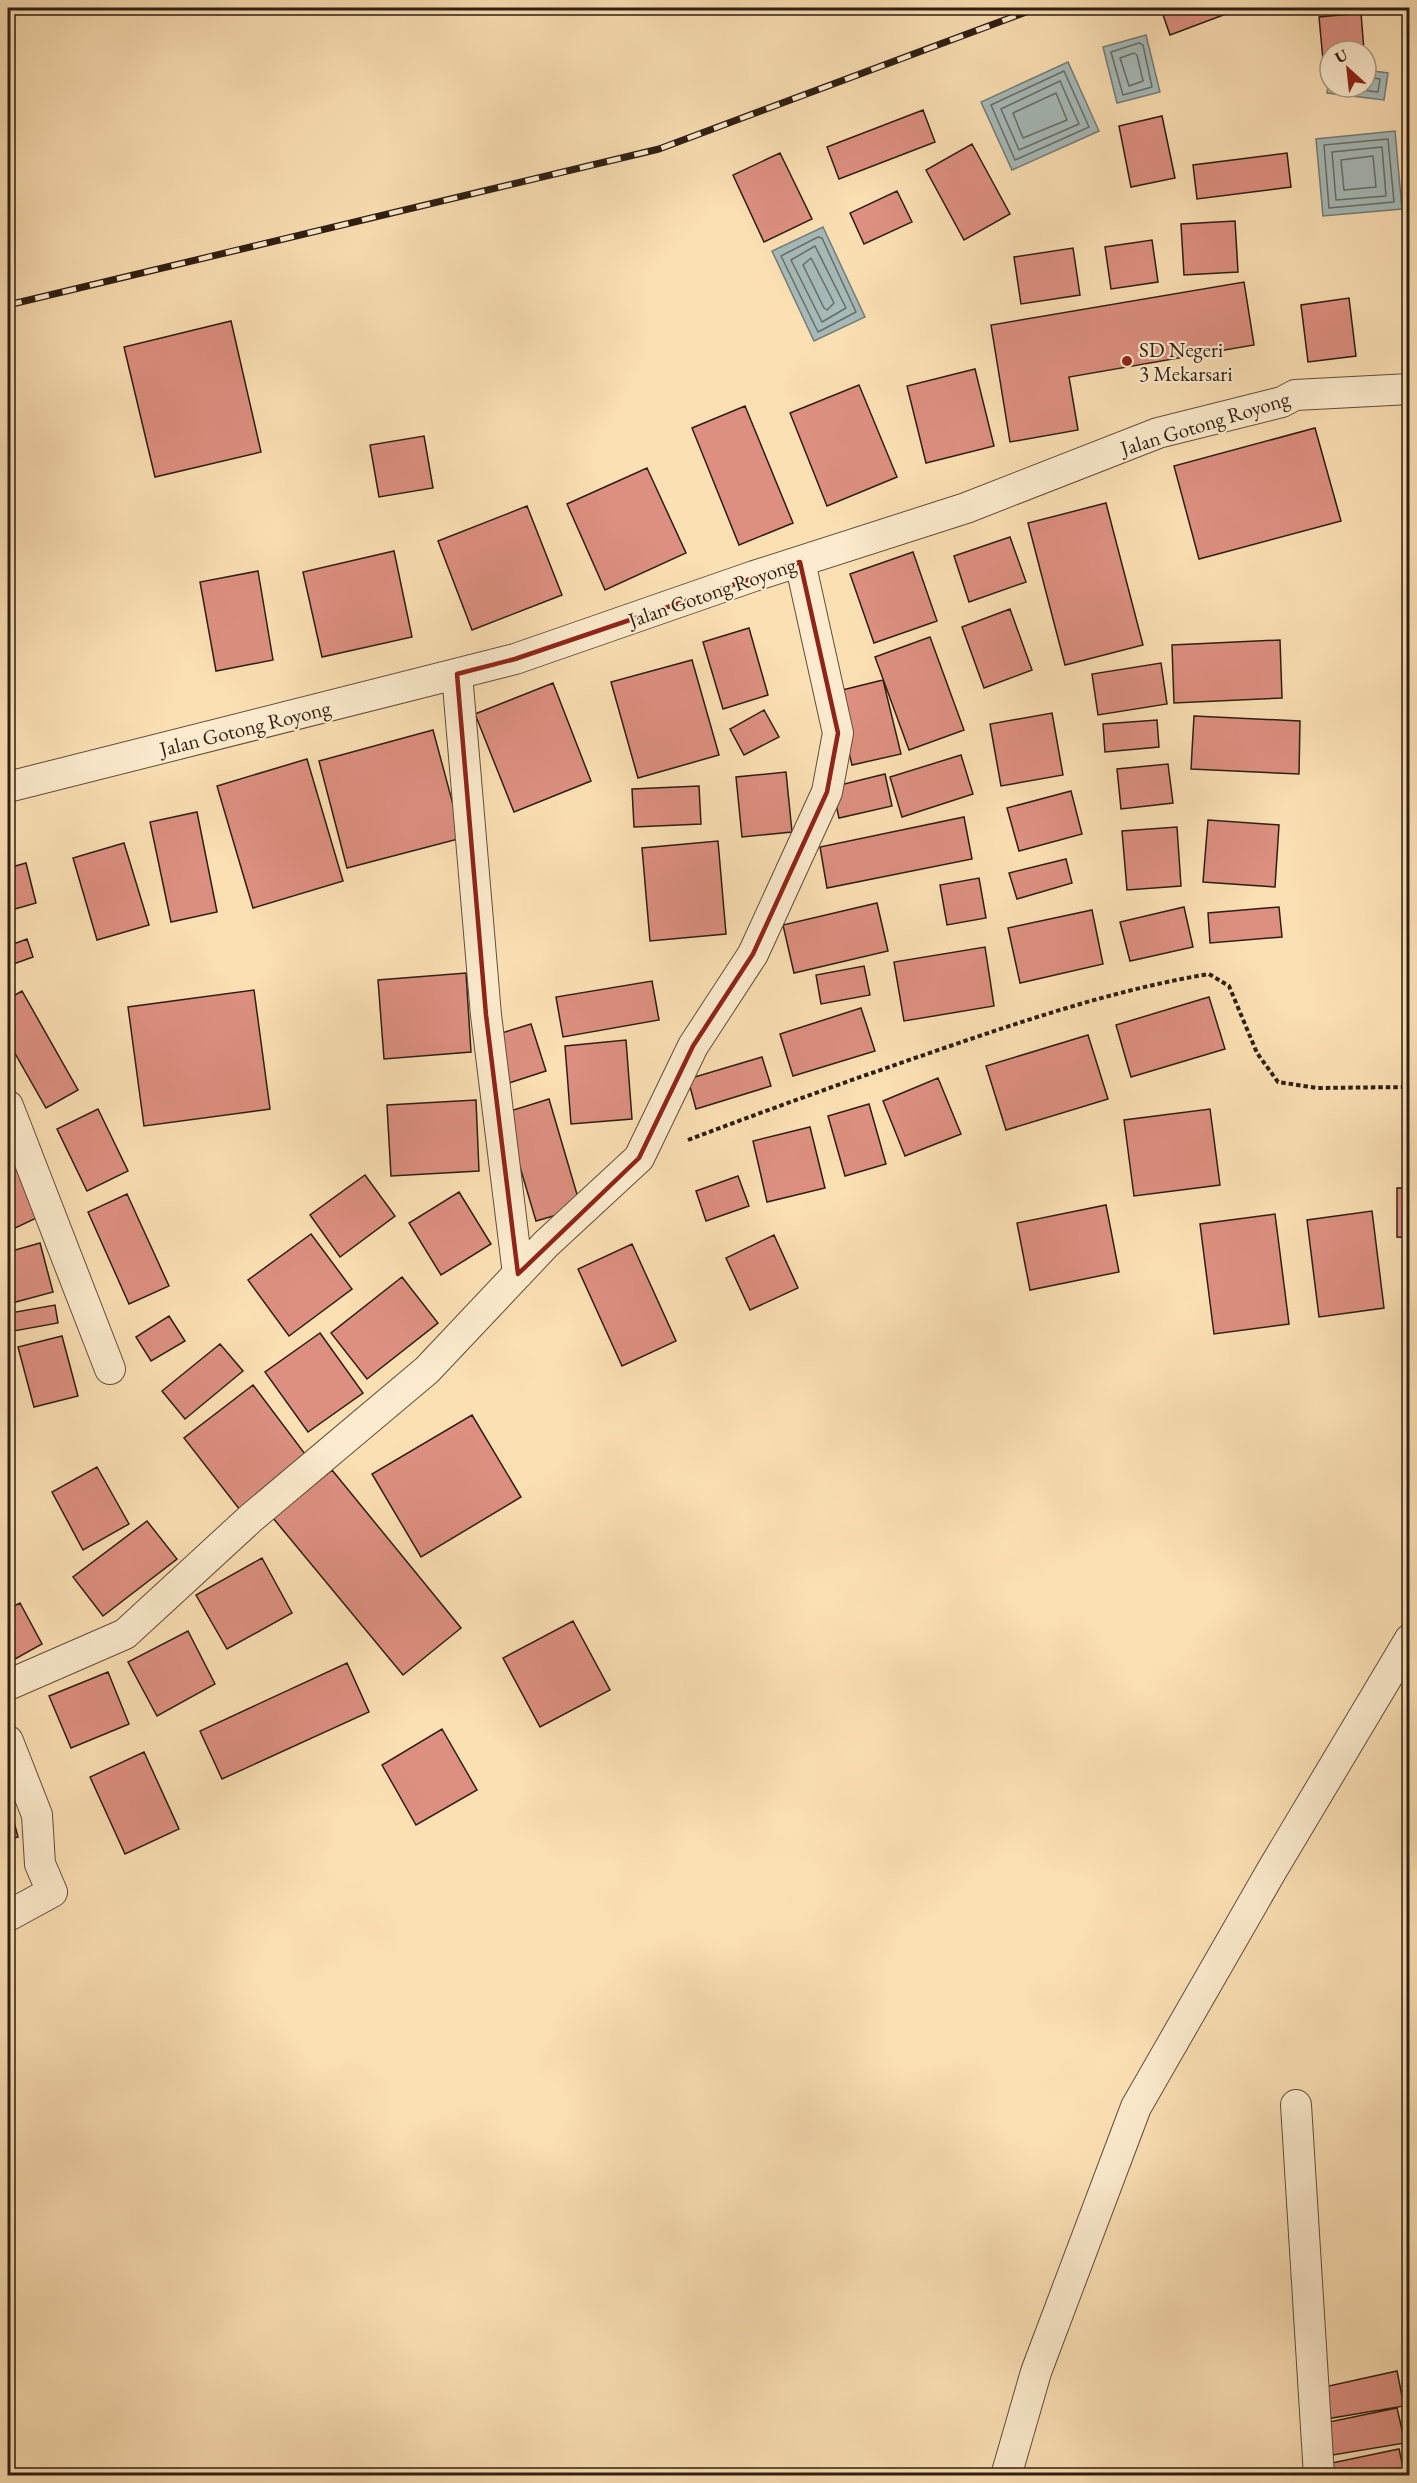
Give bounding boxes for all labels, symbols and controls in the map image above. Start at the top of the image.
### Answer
north arrow [1318,39,1378,99]
text: U [1331,44,1352,68]
place label: SD Negeri 3 Mekarsari [1139,336,1233,387]
marker: SD Negeri 3 Mekarsari [1120,354,1134,368]
street label: Jalan Gotong Royong [1115,384,1294,462]
street label: Jalan Gotong Royong [623,550,800,634]
street label: Jalan Gotong Royong [155,693,334,763]

